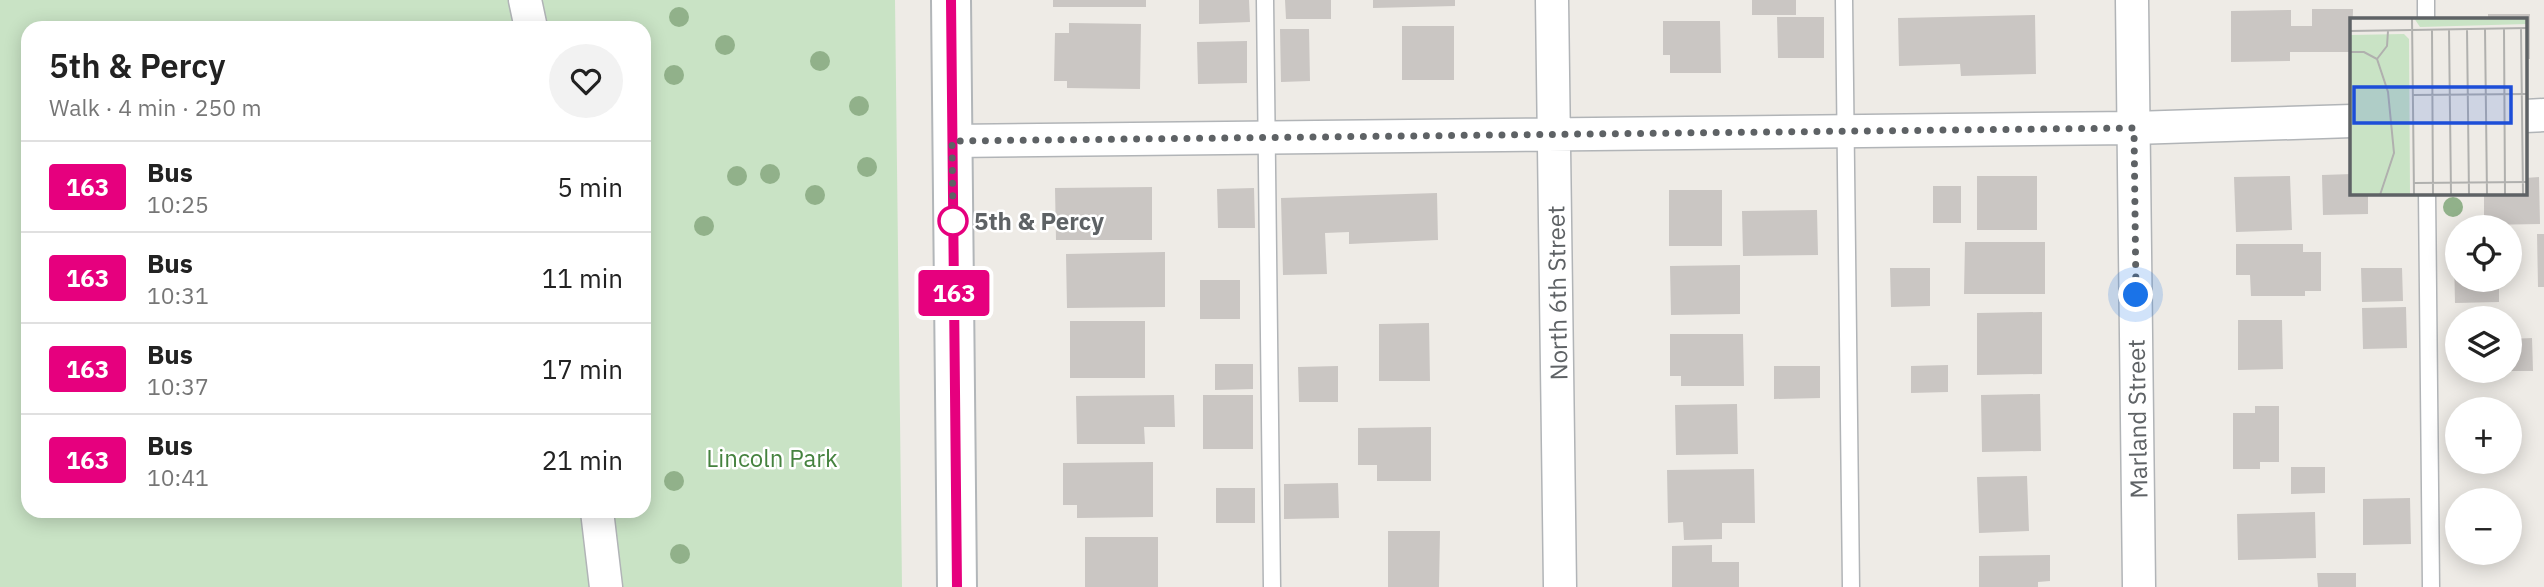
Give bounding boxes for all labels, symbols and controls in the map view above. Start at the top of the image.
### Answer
inset map [2350,18,2526,194]
text: 5th & Percy [49,44,226,87]
button: heart [549,44,623,118]
text: Walk · 4 min · 250 m [49,92,262,122]
text: Bus [147,155,193,189]
text: 5 min [557,170,623,204]
text: 163 [66,171,109,203]
text: 10:25 [147,189,209,219]
place label: 5th & Percy [974,205,1104,237]
street label: North 6th Street [1539,205,1575,381]
marker: 5th & Percy [938,206,968,236]
map controls [2445,215,2522,565]
button: locate [2445,215,2522,292]
text: Bus [147,246,193,280]
text: 11 min [542,261,623,295]
text: 163 [66,262,109,294]
line badge: 163 [914,270,994,316]
text: 163 [932,277,976,309]
your location [2118,277,2153,312]
text: 10:31 [147,280,209,310]
button: layers [2445,306,2522,383]
text: Bus [147,337,193,371]
street label: Marland Street [2120,339,2154,499]
text: 17 min [542,352,623,386]
text: 163 [66,353,109,385]
text: 10:37 [147,371,209,401]
button: + [2445,397,2522,474]
text: Bus [147,428,193,462]
park label: Lincoln Park [706,442,838,474]
text: 21 min [542,443,623,477]
text: 163 [66,444,109,476]
text: 10:41 [147,462,209,492]
button: − [2445,488,2522,565]

